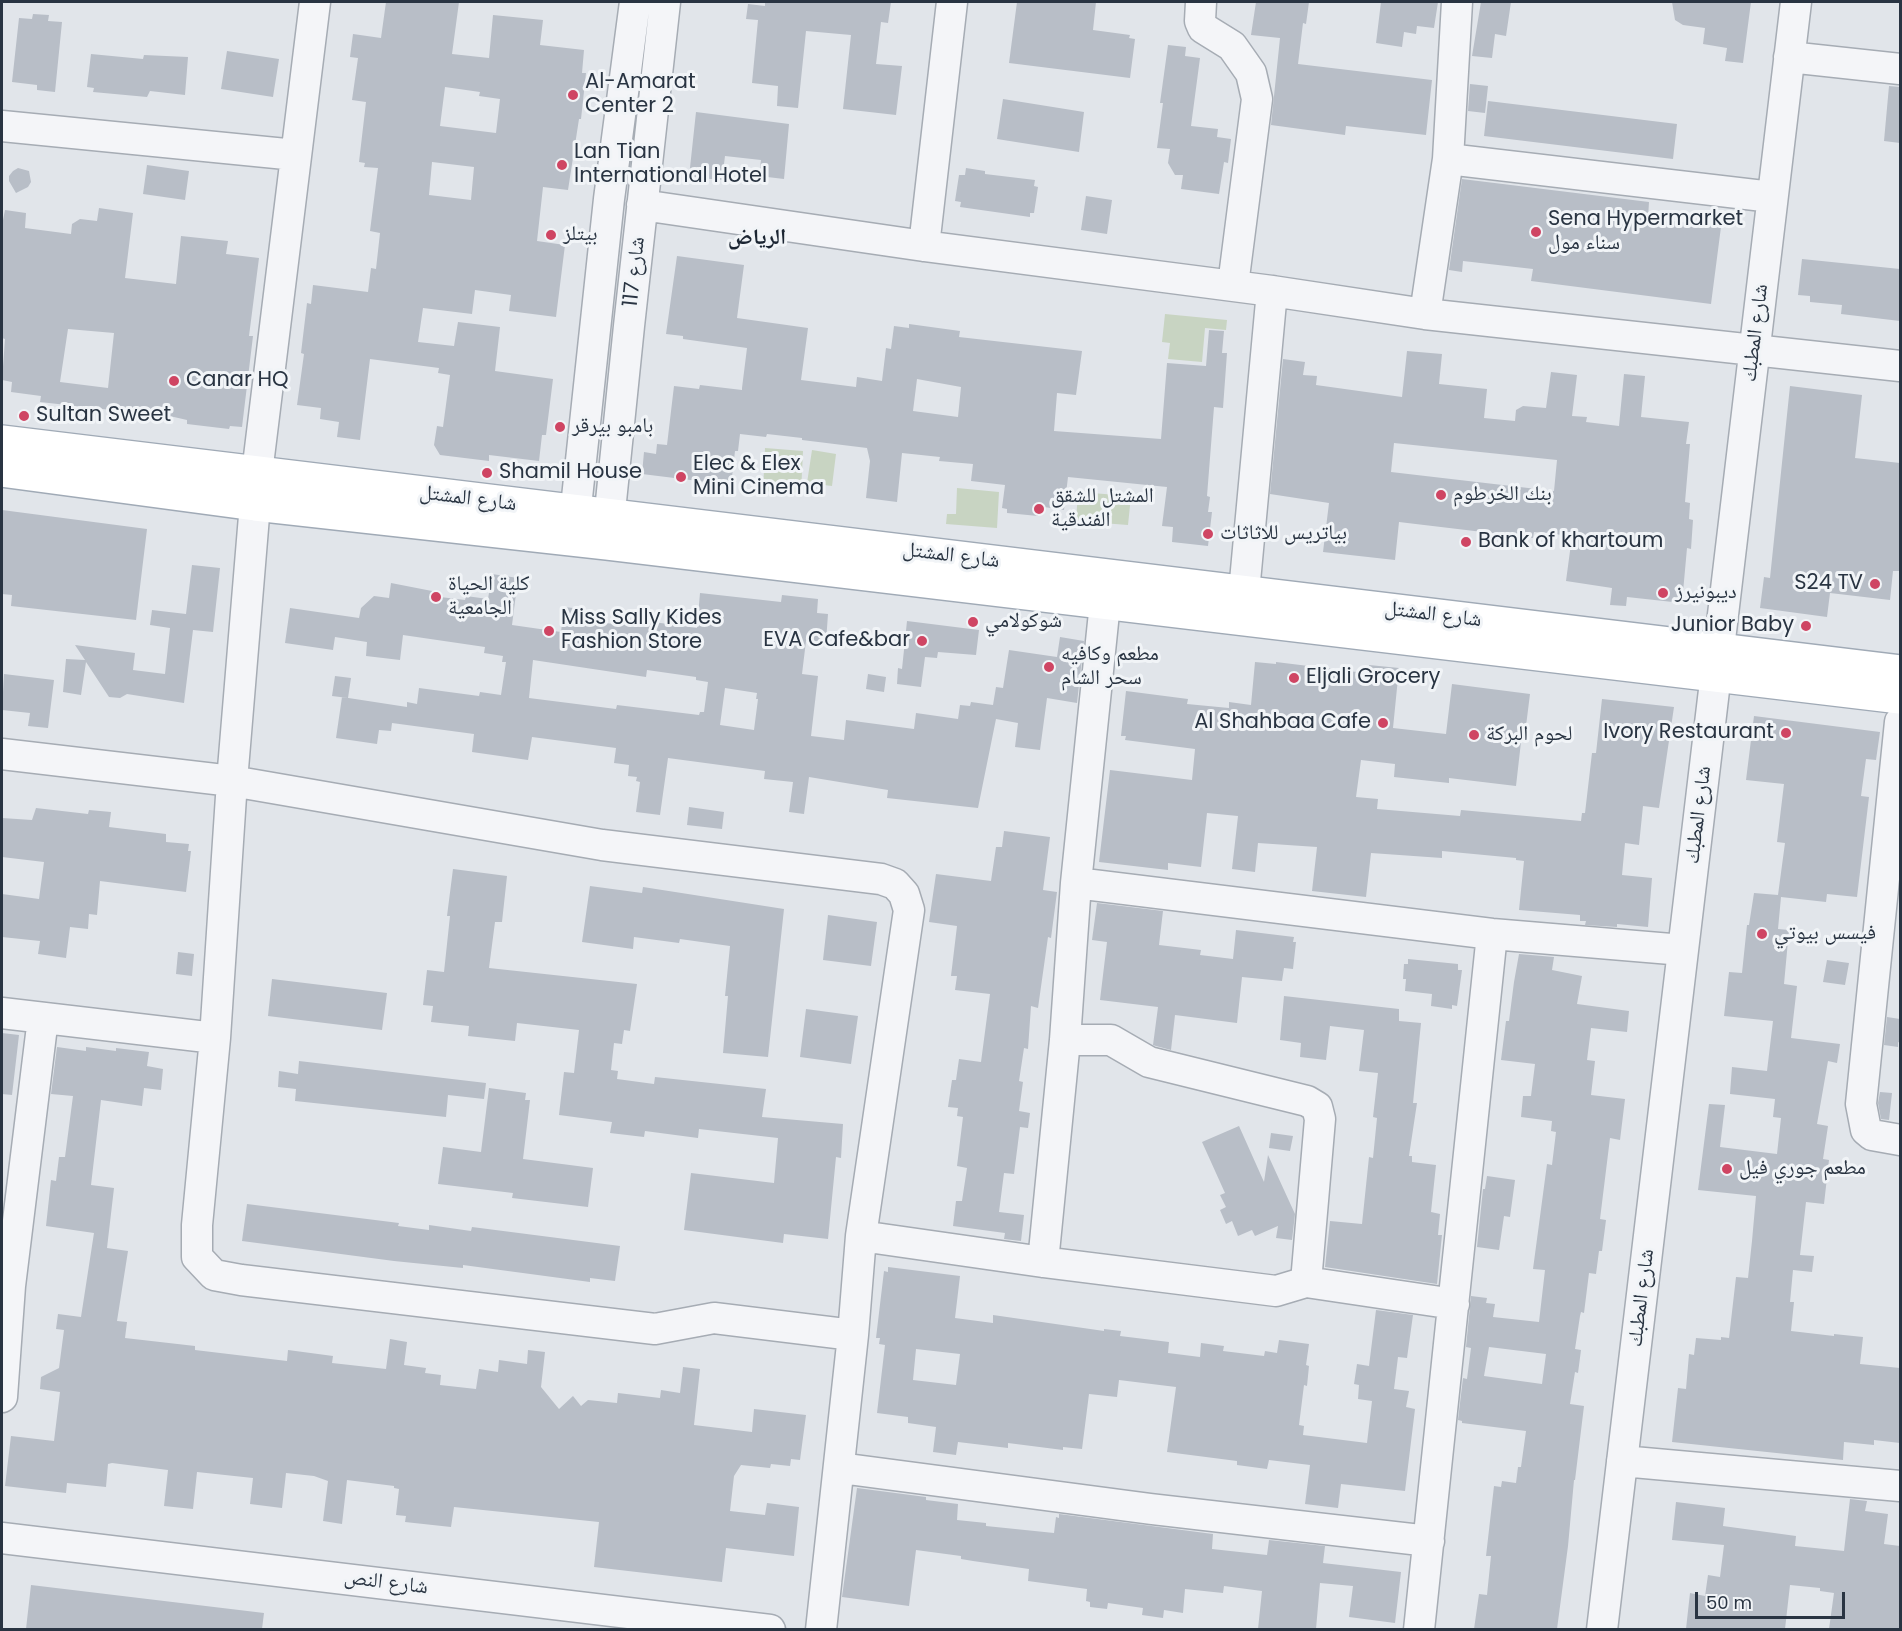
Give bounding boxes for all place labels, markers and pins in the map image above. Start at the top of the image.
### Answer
place label: Al-Amarat Center 2 [585,70,696,120]
marker: Al-Amarat Center 2 [566,88,580,102]
place label: Lan Tian International Hotel [574,140,767,190]
marker: Lan Tian International Hotel [555,158,569,172]
place label: Sena Hypermarket سناء مول [1548,207,1743,257]
place label: بيتلز [563,222,598,248]
marker: Sena Hypermarket سناء مول [1529,225,1543,239]
marker: بيتلز [544,228,558,242]
place label: Canar HQ [186,368,289,394]
marker: Canar HQ [167,374,181,388]
place label: Sultan Sweet [36,403,171,429]
marker: Sultan Sweet [17,409,31,423]
place label: بامبو بيرقر [572,414,653,440]
marker: بامبو بيرقر [553,420,567,434]
place label: Elec & Elex Mini Cinema [693,452,824,502]
place label: Shamil House [499,460,642,486]
marker: Shamil House [480,466,494,480]
marker: Elec & Elex Mini Cinema [674,470,688,484]
place label: بنك الخرطوم [1453,482,1552,508]
place label: المشتل للشقق الفندقية [1051,484,1154,534]
marker: بنك الخرطوم [1434,488,1448,502]
marker: المشتل للشقق الفندقية [1032,502,1046,516]
place label: بياتريس للاثاثات [1220,521,1347,547]
marker: بياتريس للاثاثات [1201,527,1215,541]
place label: Bank of khartoum [1478,529,1663,555]
marker: Bank of khartoum [1459,535,1473,549]
place label: S24 TV [1794,571,1863,597]
place label: كلية الحياة الجامعية [448,572,529,622]
marker: S24 TV [1868,577,1882,591]
place label: ديبونيرز [1675,580,1737,606]
marker: ديبونيرز [1656,586,1670,600]
marker: كلية الحياة الجامعية [429,590,443,604]
place label: Miss Sally Kides Fashion Store [561,606,722,656]
place label: شوكولامي [985,609,1062,635]
place label: Junior Baby [1671,613,1794,639]
marker: شوكولامي [966,615,980,629]
marker: Junior Baby [1799,619,1813,633]
marker: Miss Sally Kides Fashion Store [542,624,556,638]
place label: EVA Cafe&bar [763,628,910,654]
marker: EVA Cafe&bar [915,634,929,648]
place label: مطعم وكافيه سحر الشام [1061,642,1159,692]
marker: مطعم وكافيه سحر الشام [1042,660,1056,674]
place label: Eljali Grocery [1306,665,1440,691]
marker: Eljali Grocery [1287,671,1301,685]
place label: Al Shahbaa Cafe [1194,710,1371,736]
marker: Al Shahbaa Cafe [1376,716,1390,730]
place label: Ivory Restaurant [1603,720,1774,746]
place label: لحوم البركة [1486,722,1572,748]
marker: Ivory Restaurant [1779,726,1793,740]
marker: لحوم البركة [1467,728,1481,742]
place label: فيسس بيوتي [1774,921,1876,947]
marker: فيسس بيوتي [1755,927,1769,941]
place label: مطعم جوري فيل [1739,1156,1866,1182]
marker: مطعم جوري فيل [1720,1162,1734,1176]

